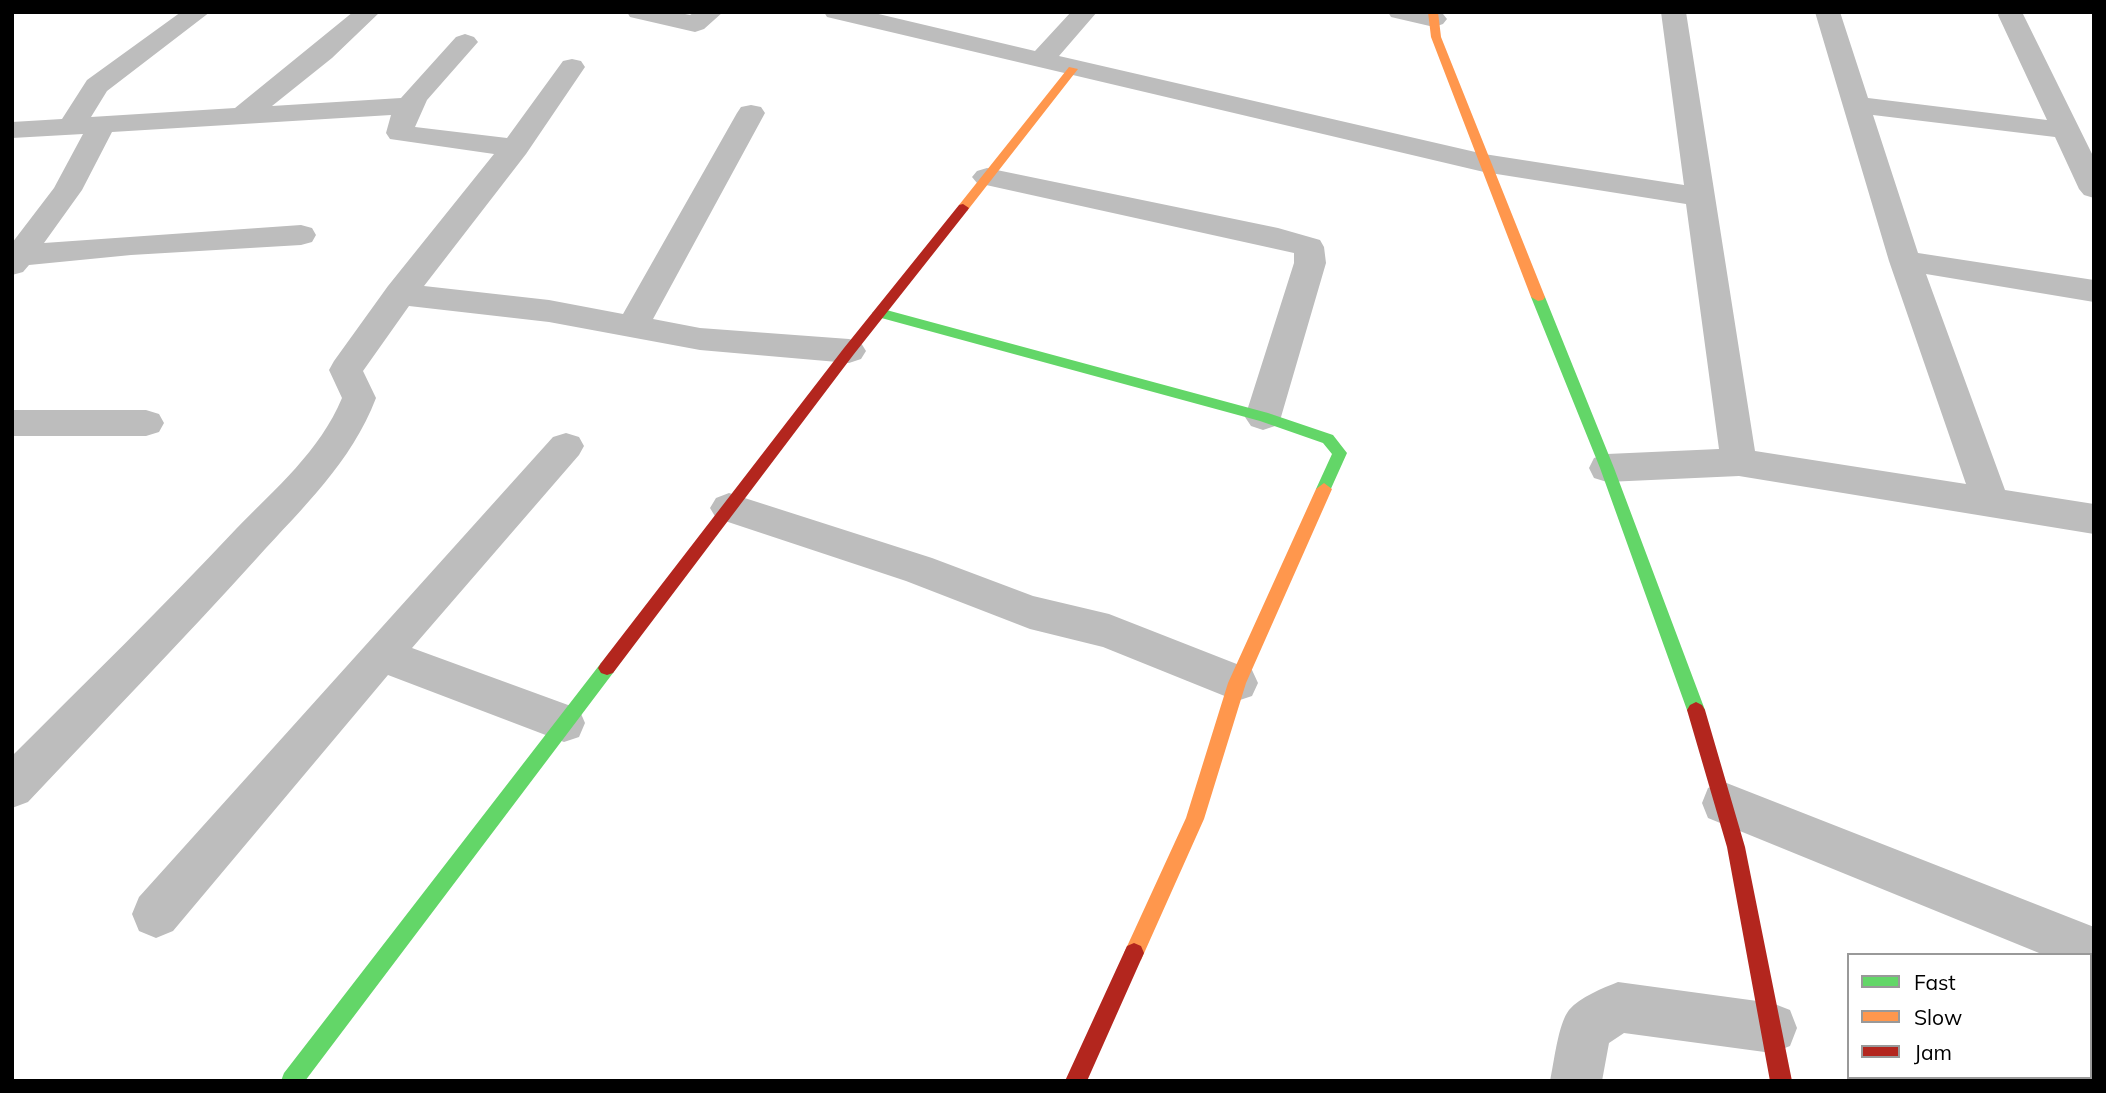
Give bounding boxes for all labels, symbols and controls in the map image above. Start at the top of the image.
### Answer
legend [1847,953,2092,1079]
text: Fast [1914,969,1956,995]
text: Slow [1914,1004,1962,1030]
text: Jam [1914,1039,1952,1065]

